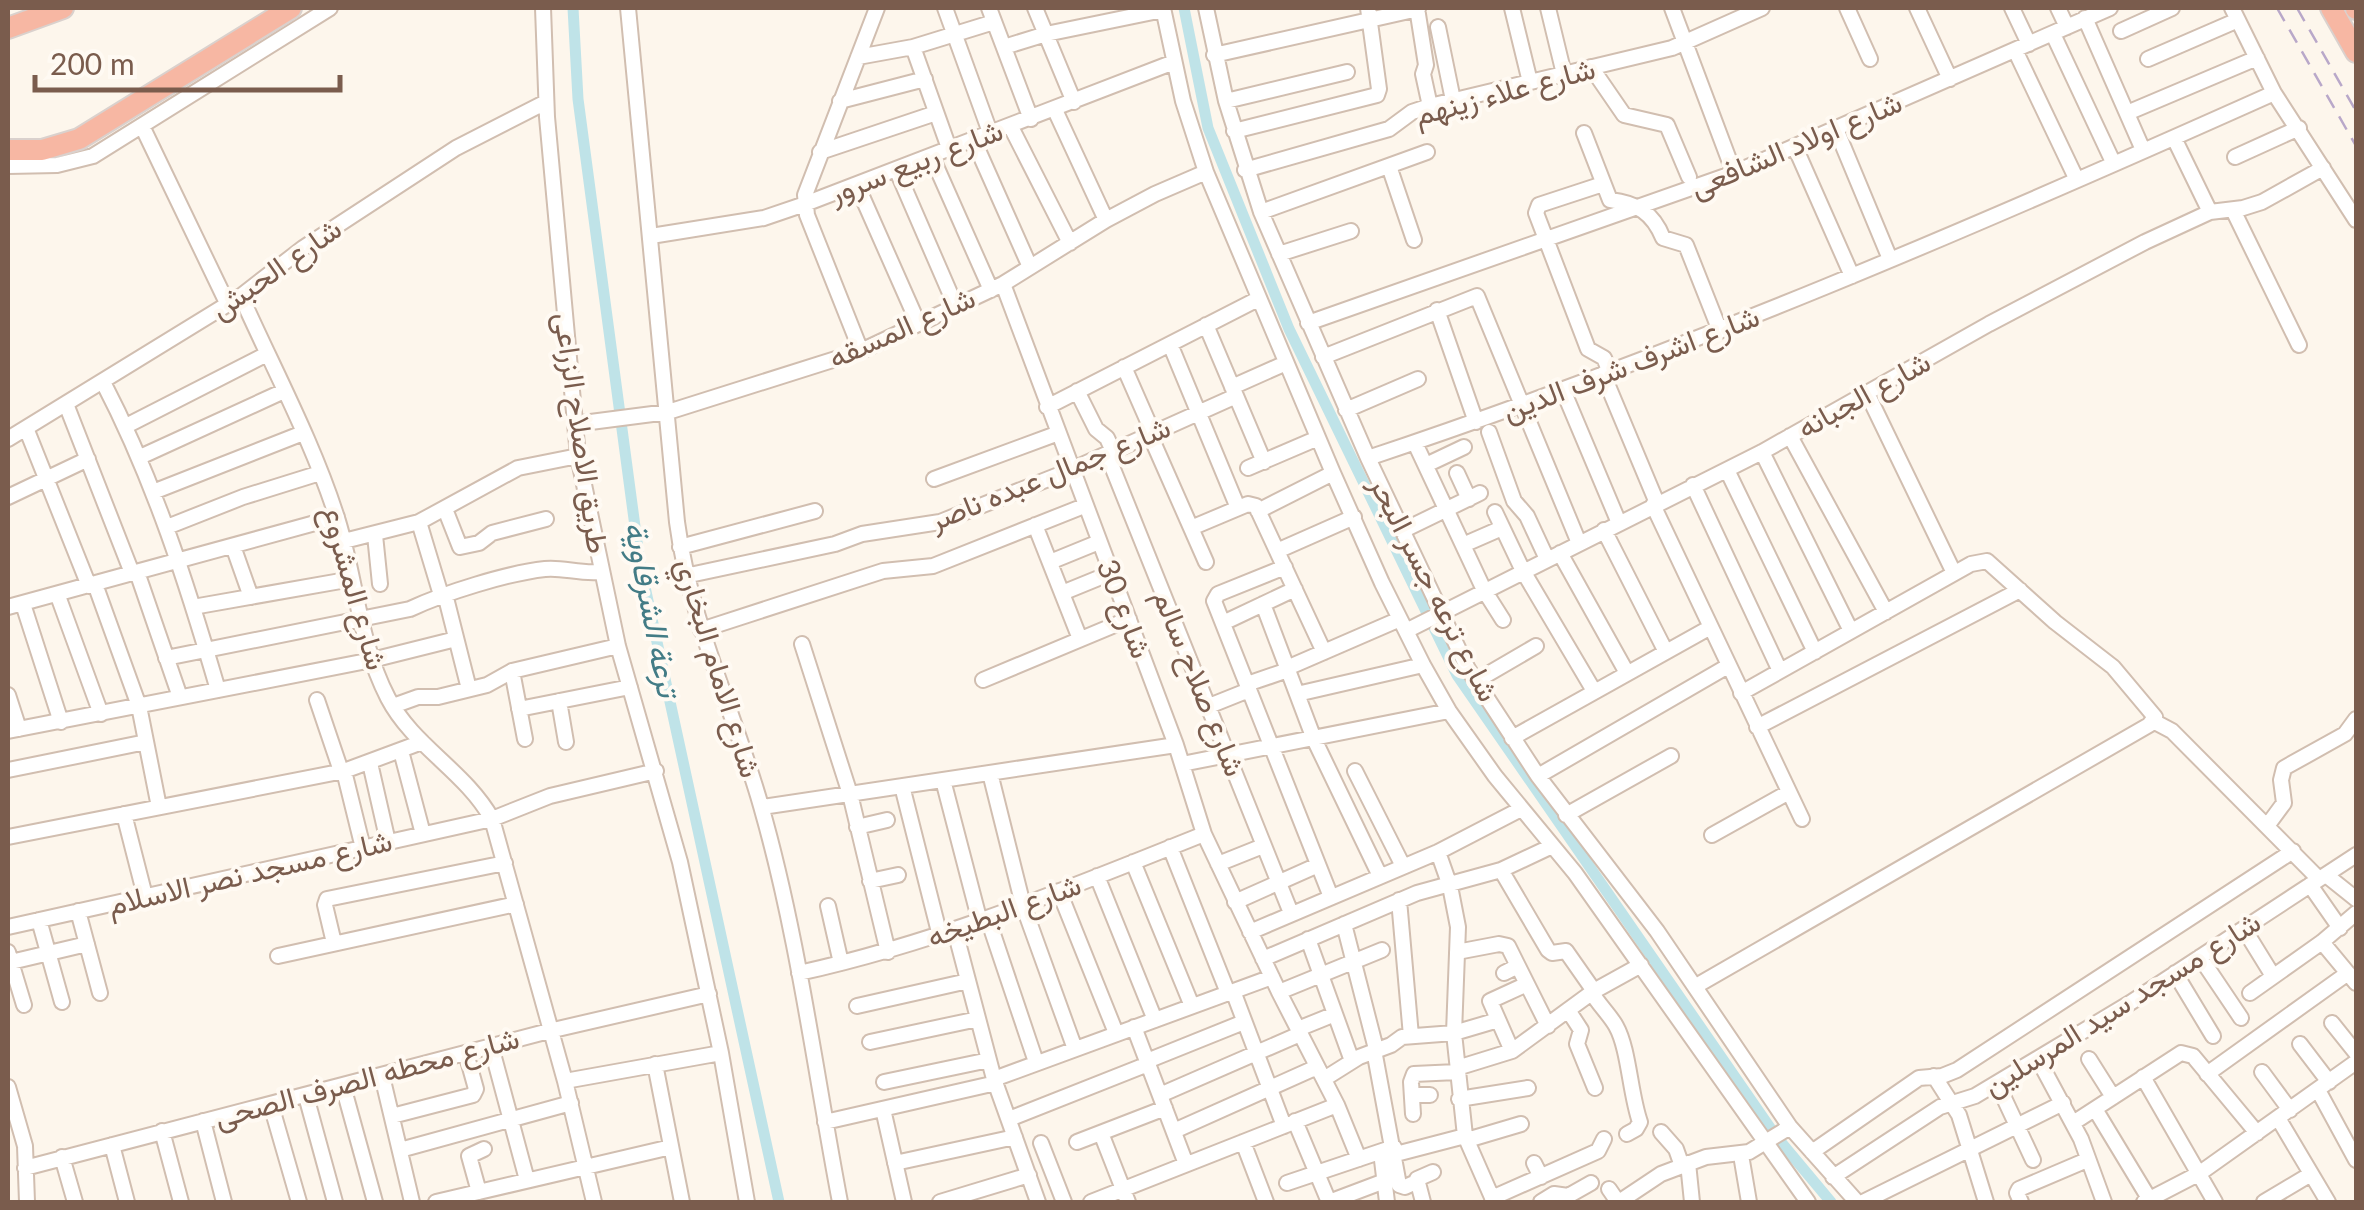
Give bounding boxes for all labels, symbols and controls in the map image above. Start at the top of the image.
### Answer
scale bar [35,30,340,92]
text: 200 m [50,45,135,81]
street label: شارع علاء زينهم [1410,49,1600,135]
street label: شارع اولاد الشافعى [1684,82,1908,208]
street label: شارع ربيع سرور [822,111,1009,214]
street label: شارع الحبش [202,209,350,329]
street label: شارع المسقه [822,278,982,378]
street label: شارع اشرف شرف الدين [1497,297,1765,431]
street label: طريق الاصلاح الزراعى [544,310,618,556]
street label: شارع الجبانه [1790,342,1938,448]
street label: شارع جمال عبده ناصر [923,407,1177,541]
street label: شارع ترعه جسر البحر [1359,469,1508,709]
street label: شارع المشروع [311,501,397,675]
water label: ترعة الشرقاوية [615,518,690,703]
street label: شارع الامام البخاري [662,554,770,784]
street label: شارع 30 [1087,554,1161,664]
street label: شارع صلاح سالم [1143,584,1255,782]
street label: شارع مسجد نصر الاسلام [104,821,396,925]
street label: شارع البطيخه [921,865,1087,957]
street label: شارع مسجد سيد المرسلين [1976,902,2268,1106]
street label: شارع محطه الصرف الصحى [210,1018,524,1138]

